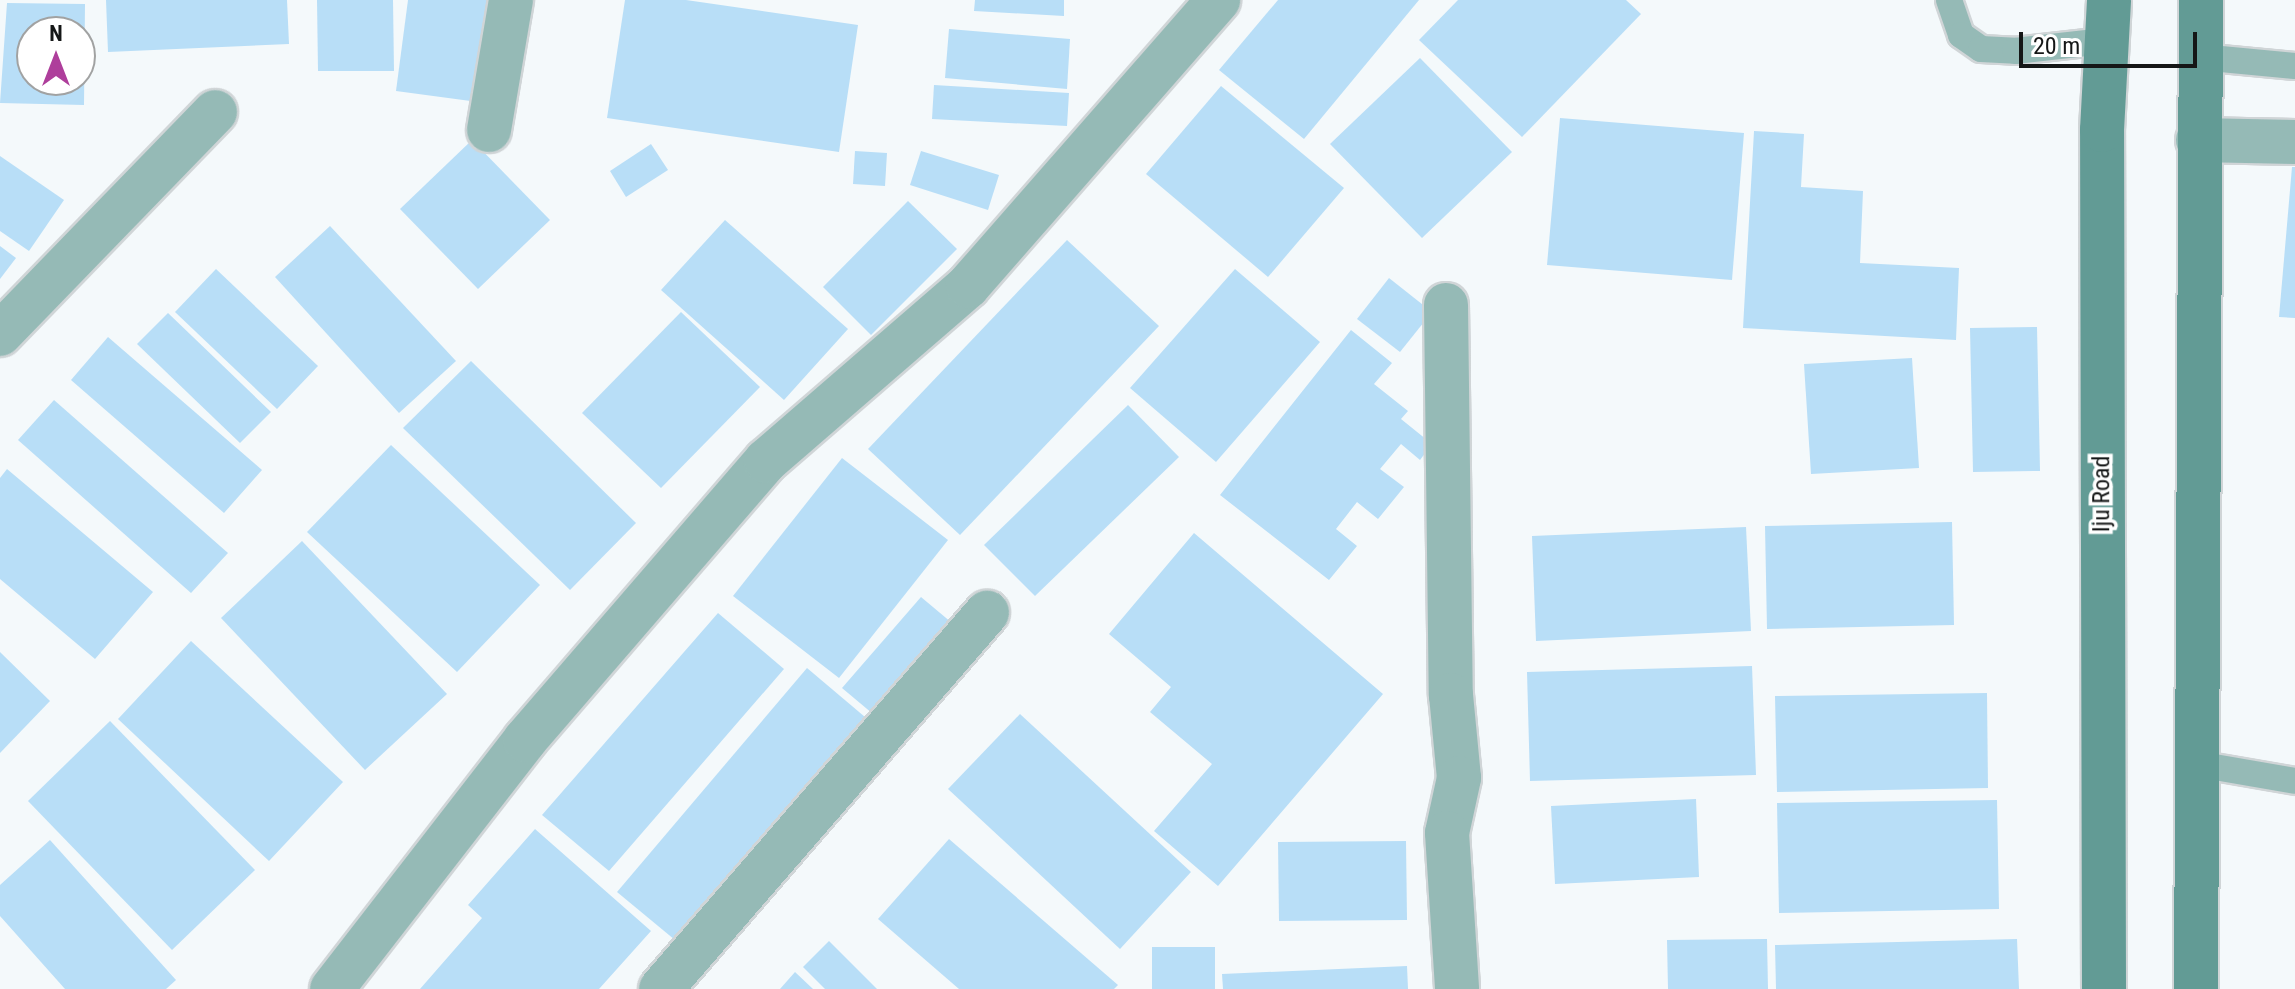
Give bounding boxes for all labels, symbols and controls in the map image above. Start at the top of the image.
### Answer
north arrow [16,16,96,96]
scale bar [2023,16,2201,66]
text: N [49,21,63,46]
text: 20 m [2033,32,2080,60]
street label: Iju Road [2088,456,2116,532]

